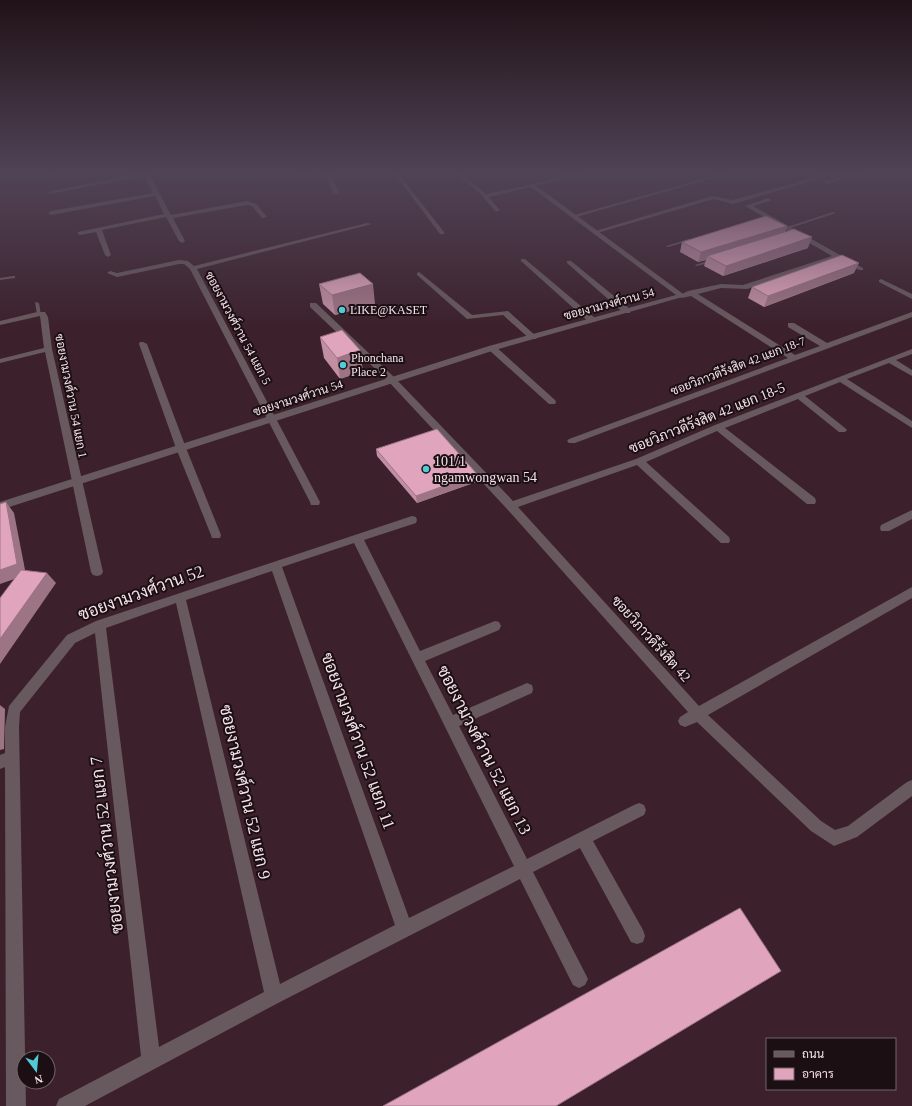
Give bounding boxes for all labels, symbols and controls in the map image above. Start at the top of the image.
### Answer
street label: ซอยงามวงศ์วาน 54 แยก 5 [202,269,275,387]
street label: ซอยงามวงศ์วาน 54 [562,284,656,323]
place label: LIKE@KASET [350,303,428,317]
marker: LIKE@KASET [337,305,347,315]
street label: ซอยงามวงศ์วาน 54 แยก 1 [52,333,91,459]
street label: ซอยวิภาวดีรังสิต 42 แยก 18-7 [668,333,807,398]
place label: Phonchana Place 2 [351,351,404,379]
marker: Phonchana Place 2 [338,360,348,370]
street label: ซอยงามวงศ์วาน 54 [251,376,345,419]
street label: ซอยวิภาวดีรังสิต 42 แยก 18-5 [626,378,787,456]
place label: 101/1 ngamwongwan 54 [434,454,537,485]
marker: 101/1 ngamwongwan 54 [421,464,431,474]
street label: ซอยงามวงศ์วาน 52 [75,559,206,625]
street label: ซอยวิภาวดีรังสิต 42 [609,592,695,685]
street label: ซอยงามวงศ์วาน 52 แยก 11 [317,649,402,832]
street label: ซอยงามวงศ์วาน 52 แยก 13 [433,661,538,838]
street label: ซอยงามวงศ์วาน 52 แยก 9 [216,702,277,881]
street label: ซอยงามวงศ์วาน 52 แยก 7 [84,755,127,935]
legend [766,1038,896,1090]
text: ถนน [802,1047,825,1061]
north arrow [16,1050,56,1090]
text: อาคาร [802,1067,834,1081]
text: N [33,1073,44,1086]

